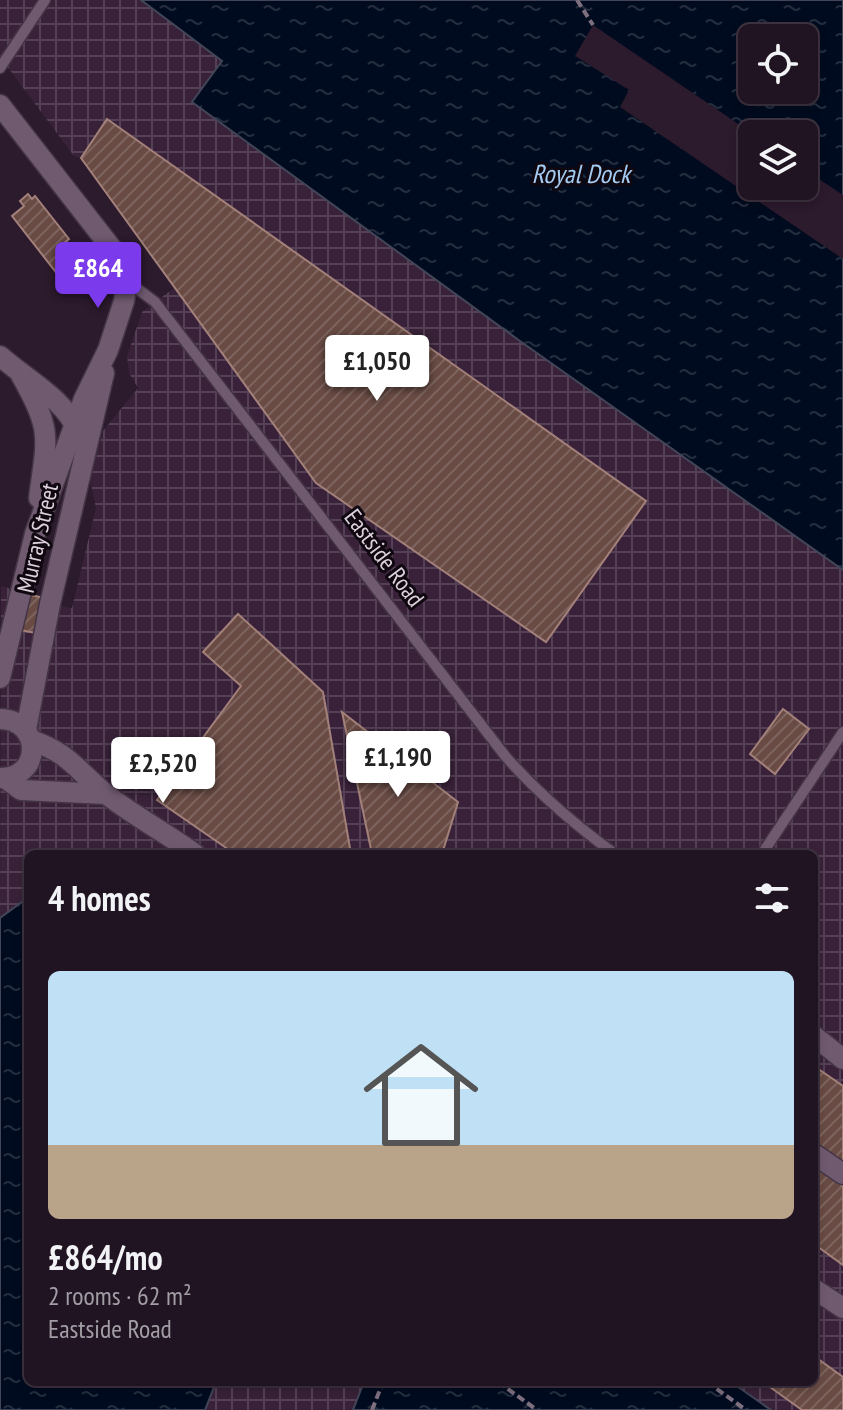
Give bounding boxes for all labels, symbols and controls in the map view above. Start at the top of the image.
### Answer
map controls [738,24,818,200]
button: locate [738,24,818,104]
button: layers [738,120,818,200]
water label: Royal Dock [532,157,633,190]
pin: £864 [51,242,145,310]
text: £864 [73,251,123,284]
pin: £1,050 [312,335,442,403]
text: £1,050 [343,344,411,377]
street label: Murray Street [10,480,65,596]
street label: Eastside Road [338,503,431,613]
pin: £1,190 [333,731,463,799]
pin: £2,520 [98,737,228,805]
text: £1,190 [364,740,432,773]
text: £2,520 [129,746,197,779]
text: 4 homes [48,876,151,920]
icon: filters [750,876,794,920]
icon: home [349,1023,493,1167]
text: £864/mo [48,1235,163,1279]
text: 2 rooms · 62 m² [48,1279,192,1312]
text: Eastside Road [48,1312,172,1345]

